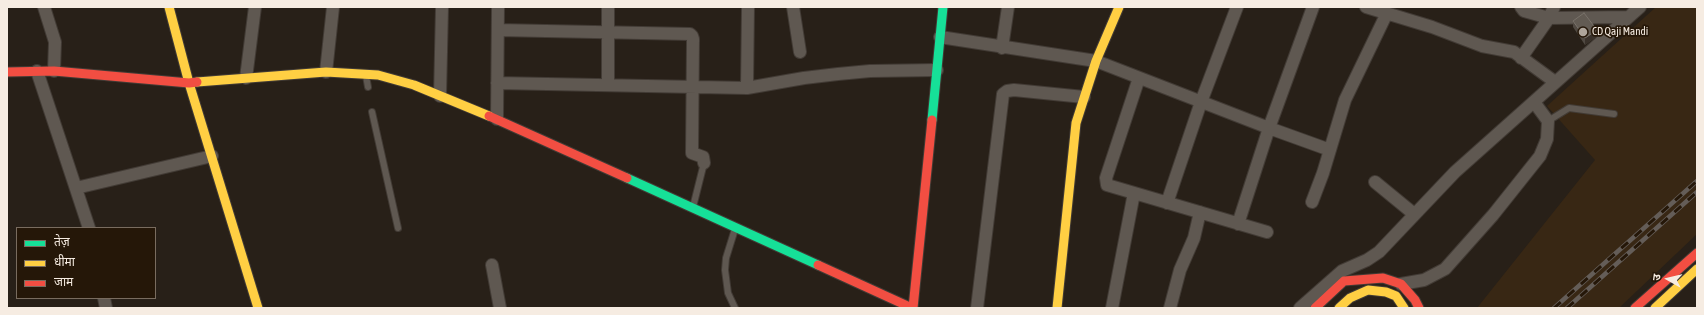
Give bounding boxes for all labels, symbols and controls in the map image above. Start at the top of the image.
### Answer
place label: CD Qaji Mandi [1592,25,1648,39]
marker: CD Qaji Mandi [1577,26,1589,38]
legend [16,227,156,299]
text: तेज़ [54,235,70,249]
text: धीमा [54,255,75,269]
north arrow [1648,259,1688,299]
text: उ [1650,273,1663,281]
text: जाम [54,275,73,289]

